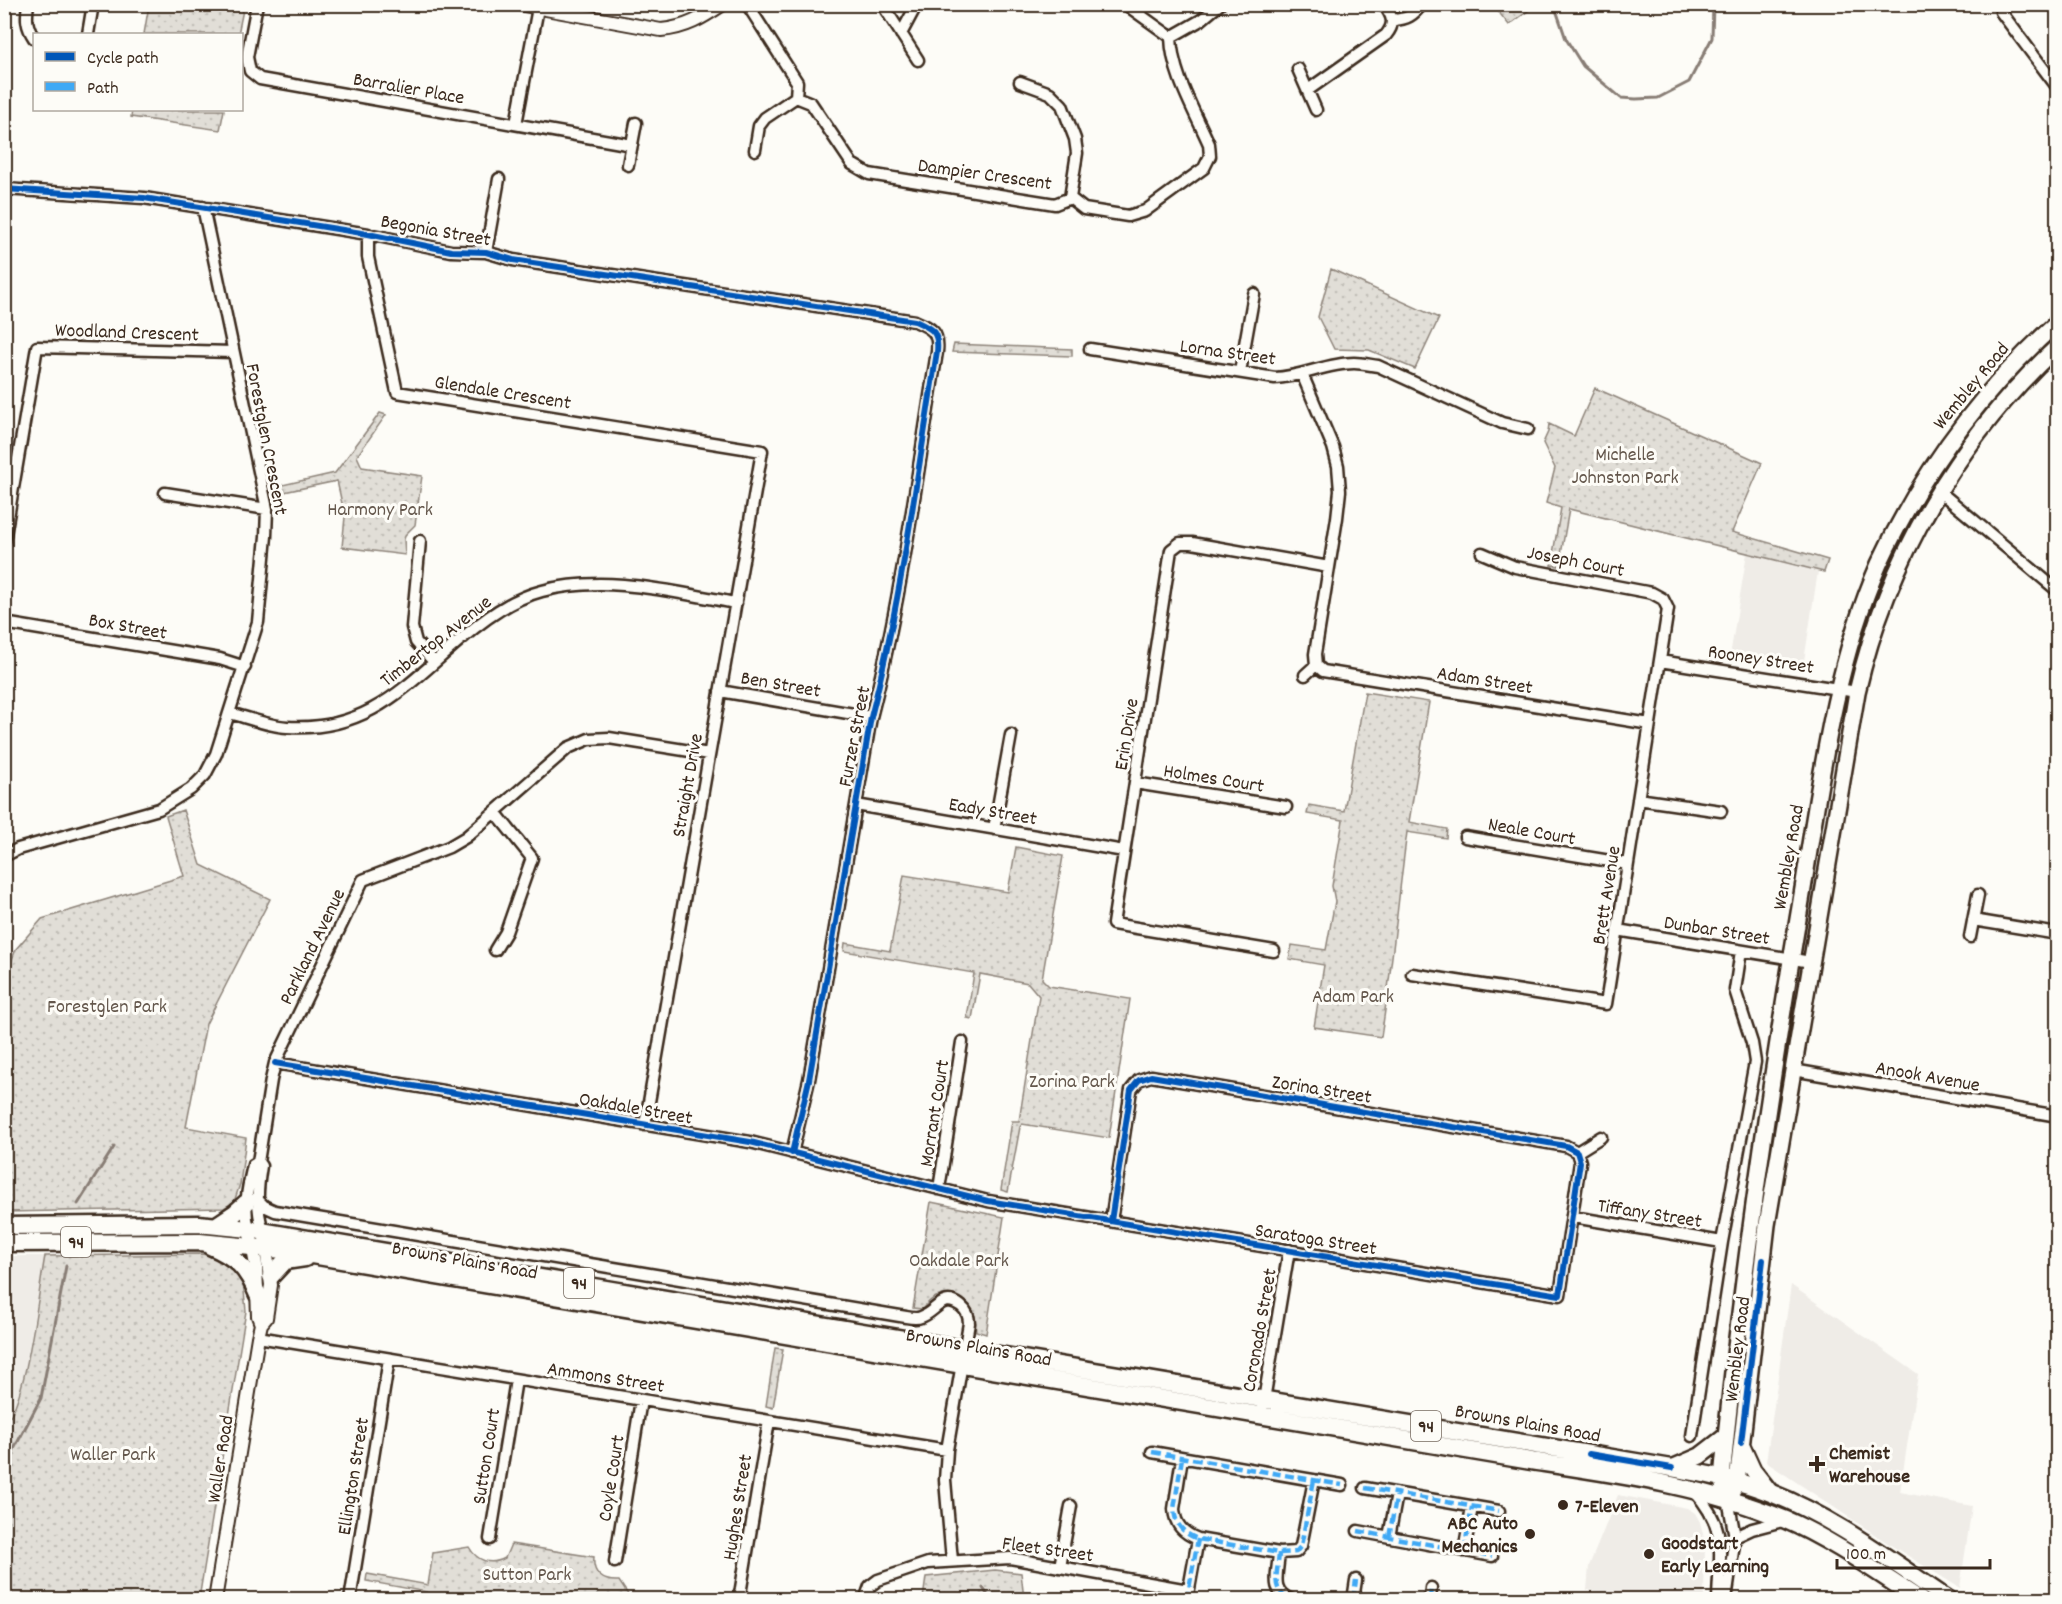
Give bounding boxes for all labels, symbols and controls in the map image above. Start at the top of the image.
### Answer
legend [33,33,243,111]
text: Cycle path [87,47,158,72]
street label: Barralier Place [351,66,466,114]
text: Path [87,77,119,102]
street label: Dampier Crescent [916,153,1053,199]
street label: Begonia Street [378,208,493,255]
street label: Woodland Crescent [54,317,199,351]
street label: Lorna Street [1178,333,1277,375]
street label: Wembley Road [1927,337,2017,437]
street label: Forestglen Crescent [237,361,293,518]
street label: Glendale Crescent [432,369,573,419]
park label: Michelle Johnston Park [1571,442,1679,493]
park label: Harmony Park [327,497,433,525]
street label: Joseph Court [1524,540,1626,586]
street label: Timbertop Avenue [375,590,499,695]
street label: Box Street [86,607,169,649]
street label: Rooney Street [1706,639,1816,683]
street label: Adam Street [1435,661,1534,703]
street label: Ben Street [738,665,823,707]
street label: Furzer Street [832,684,879,789]
street label: Erin Drive [1108,696,1147,772]
street label: Straight Drive [666,731,712,840]
street label: Holmes Court [1161,758,1266,802]
street label: Eady Street [946,791,1039,834]
street label: Wembley Road [1767,803,1813,912]
street label: Neale Court [1486,811,1577,854]
street label: Brett Avenue [1586,844,1630,947]
street label: Parkland Avenue [273,884,354,1010]
street label: Dunbar Street [1662,910,1771,954]
park label: Adam Park [1312,984,1394,1012]
park label: Forestglen Park [47,994,167,1022]
street label: Anook Avenue [1873,1055,1982,1101]
street label: Morrant Court [914,1058,958,1169]
park label: Zorina Park [1029,1069,1115,1097]
street label: Zorina Street [1270,1069,1373,1113]
street label: Oakdale Street [577,1086,694,1134]
street label: Tiffany Street [1595,1193,1704,1237]
street label: Saratoga Street [1253,1218,1378,1264]
road number: 94 [61,1227,91,1257]
street label: Browns Plains Road [389,1235,540,1289]
park label: Oakdale Park [909,1248,1009,1276]
street label: Coronado Street [1236,1266,1286,1395]
road number: 94 [564,1268,594,1298]
street label: Wembley Road [1719,1295,1759,1404]
street label: Browns Plains Road [903,1322,1054,1376]
street label: Ammons Street [545,1356,666,1402]
street label: Browns Plains Road [1452,1398,1603,1452]
street label: Sutton Court [467,1406,509,1507]
road number: 94 [1411,1411,1441,1441]
street label: Waller Road [201,1414,243,1505]
street label: Ellington Street [332,1416,378,1537]
street label: Coyle Court [592,1433,634,1524]
place label: Chemist Warehouse [1829,1441,1910,1492]
park label: Waller Park [70,1442,156,1470]
street label: Hughes Street [717,1452,761,1563]
marker: Chemist Warehouse [1810,1457,1824,1471]
place label: 7-Eleven [1575,1494,1639,1522]
marker: 7-Eleven [1556,1498,1570,1512]
place label: ABC Auto Mechanics [1442,1511,1518,1562]
marker: ABC Auto Mechanics [1523,1527,1537,1541]
street label: Fleet Street [1000,1531,1095,1571]
place label: Goodstart Early Learning [1661,1531,1769,1582]
scale bar [1837,1532,1990,1570]
text: 100 m [1846,1543,1886,1568]
marker: Goodstart Early Learning [1642,1547,1656,1561]
park label: Sutton Park [483,1562,572,1590]

